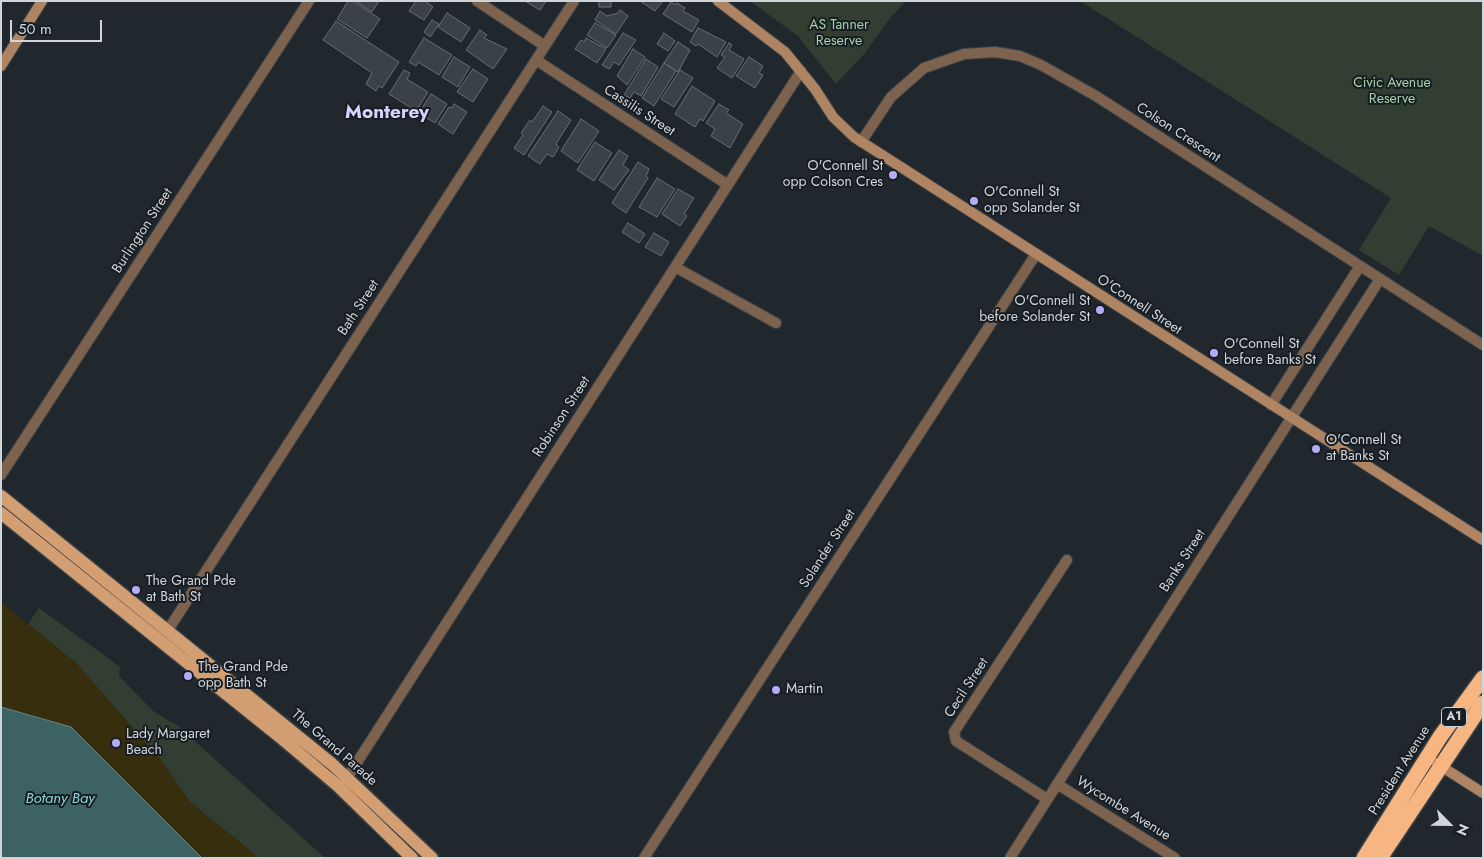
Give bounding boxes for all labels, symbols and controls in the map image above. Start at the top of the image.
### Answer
scale bar [12,10,105,42]
text: 50 m [18,18,52,40]
park label: AS Tanner Reserve [809,18,869,50]
park label: Civic Avenue Reserve [1353,76,1431,108]
street label: Cassilis Street [600,82,678,140]
street label: Colson Crescent [1133,100,1223,166]
district label: Monterey [345,102,429,124]
place label: O'Connell St opp Colson Cres [783,159,883,192]
marker: O'Connell St opp Colson Cres [887,169,899,181]
street label: Burlington Street [109,185,177,277]
place label: O'Connell St opp Solander St [984,185,1080,218]
marker: O'Connell St opp Solander St [968,195,980,207]
street label: O'Connell Street [1093,271,1185,339]
street label: Bath Street [335,277,383,339]
place label: O'Connell St before Solander St [979,294,1090,326]
marker: O'Connell St before Solander St [1094,304,1106,316]
place label: O'Connell St before Banks St [1224,337,1316,370]
marker: O'Connell St before Banks St [1208,347,1220,359]
street label: Robinson Street [530,374,594,460]
place label: O'Connell St at Banks St [1326,433,1401,466]
marker: O'Connell St at Banks St [1310,443,1322,455]
street label: Solander Street [796,507,860,591]
street label: Banks Street [1157,527,1209,595]
place label: The Grand Pde at Bath St [146,574,236,606]
marker: The Grand Pde at Bath St [130,584,142,596]
street label: Cecil Street [941,655,993,721]
place label: The Grand Pde opp Bath St [198,660,288,692]
marker: The Grand Pde opp Bath St [182,670,194,682]
place label: Martin [786,682,823,698]
marker: Martin [770,684,782,696]
street label: The Grand Parade [288,706,380,790]
road number: A1 [1442,708,1466,726]
street label: President Avenue [1366,723,1434,819]
place label: Lady Margaret Beach [126,727,210,760]
marker: Lady Margaret Beach [110,737,122,749]
street label: Wycombe Avenue [1073,773,1173,845]
water label: Botany Bay [25,790,95,808]
north arrow [1424,799,1474,849]
text: N [1451,821,1474,839]

